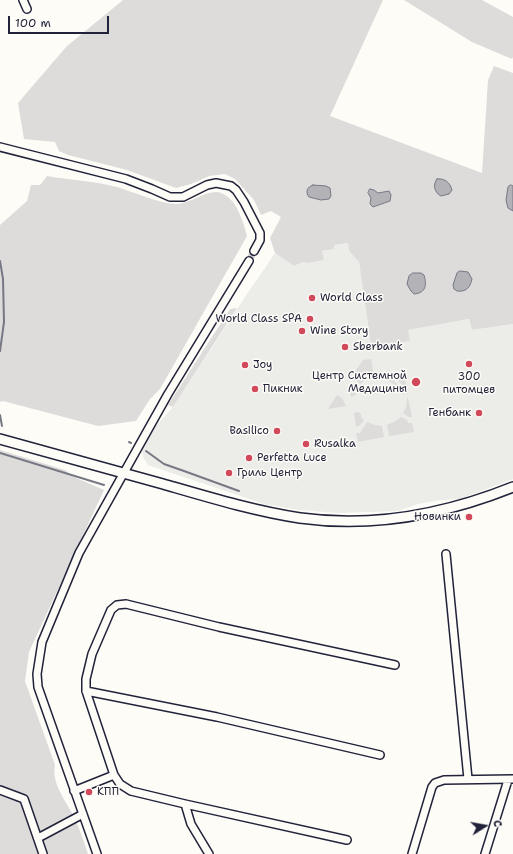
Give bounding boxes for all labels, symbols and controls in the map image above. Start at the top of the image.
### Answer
scale bar [10,8,111,34]
text: 100 m [15,15,51,31]
place label: World Class [320,291,383,305]
marker: World Class [307,293,317,303]
place label: World Class SPA [215,312,302,326]
marker: World Class SPA [305,314,315,324]
place label: Wine Story [310,324,368,338]
marker: Wine Story [297,326,307,336]
place label: Sberbank [353,340,403,354]
marker: Sberbank [340,342,350,352]
place label: Joy [253,358,272,372]
marker: 300 питомцев [464,359,474,369]
marker: Joy [240,360,250,370]
place label: Центр Системной Медицины [312,369,407,395]
place label: 300 питомцев [443,370,495,396]
marker: Центр Системной Медицины [410,376,422,388]
place label: Пикник [263,382,303,396]
marker: Пикник [250,384,260,394]
place label: Генбанк [428,406,471,420]
marker: Генбанк [474,408,484,418]
place label: Basilico [229,424,269,438]
marker: Basilico [272,426,282,436]
place label: Rusalka [314,437,356,451]
marker: Rusalka [301,439,311,449]
place label: Perfetta Luce [257,451,327,465]
marker: Perfetta Luce [244,453,254,463]
place label: Гриль Центр [237,466,302,480]
marker: Гриль Центр [224,468,234,478]
place label: Новинки [414,510,461,524]
marker: Новинки [464,512,474,522]
place label: КПП [97,785,119,799]
marker: КПП [84,787,94,797]
north arrow [465,806,505,846]
text: С [489,819,505,828]

